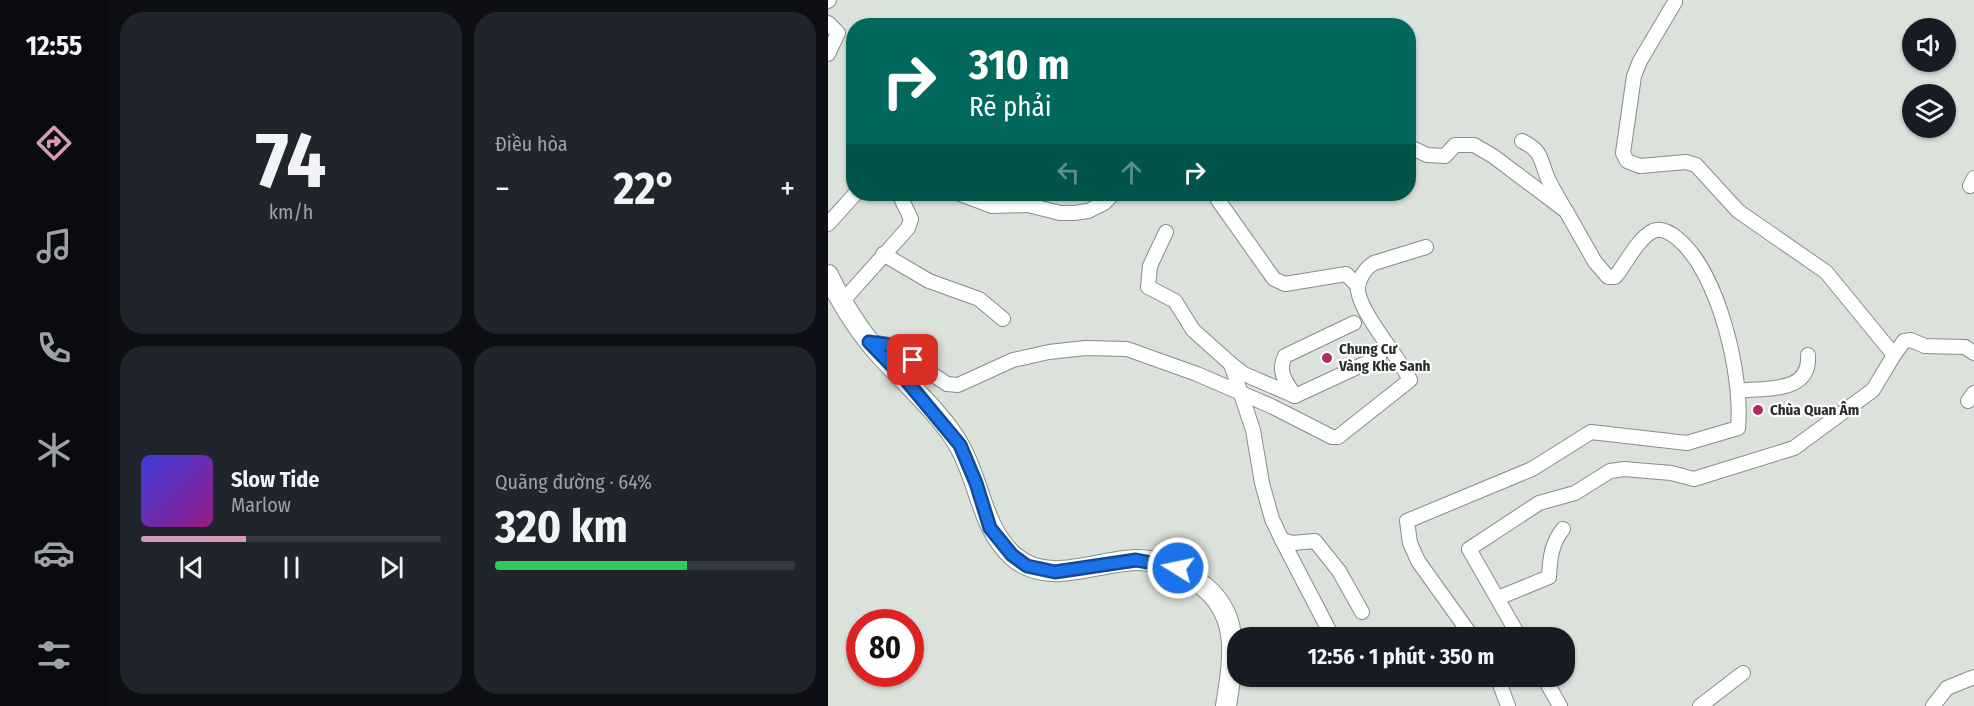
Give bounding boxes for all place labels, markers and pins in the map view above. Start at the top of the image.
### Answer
pin [887,334,938,385]
place label: Chung Cư Vàng Khe Sanh [1338,340,1431,375]
marker: Chung Cư Vàng Khe Sanh [1320,351,1334,365]
place label: Chùa Quan Âm [1770,401,1859,419]
marker: Chùa Quan Âm [1751,403,1765,417]

